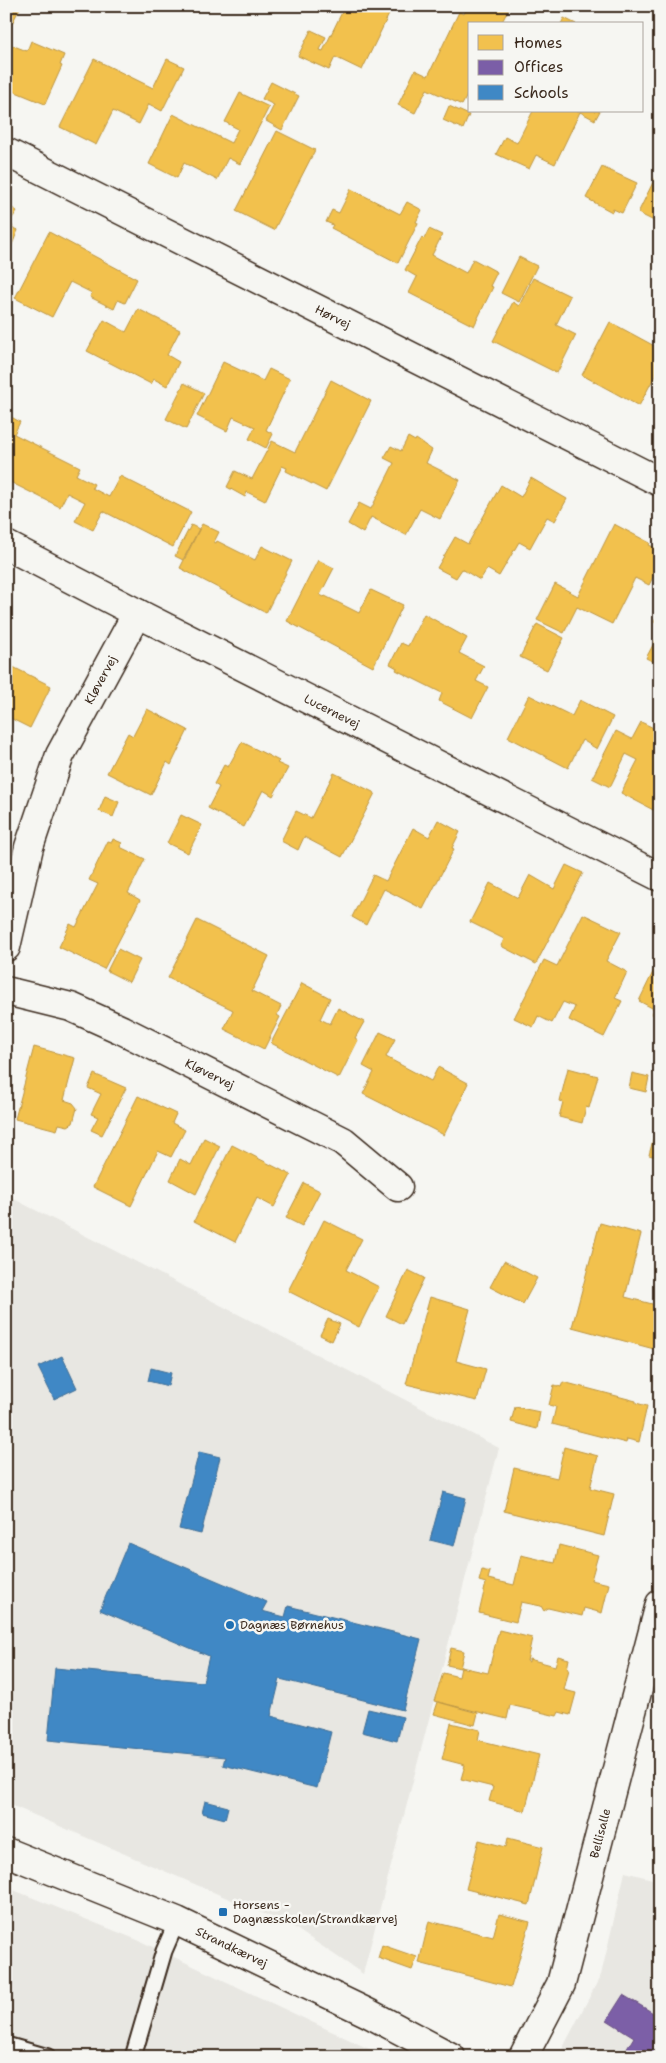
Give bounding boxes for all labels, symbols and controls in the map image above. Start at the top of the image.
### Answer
legend [468,22,644,112]
text: Homes [514,33,562,53]
text: Offices [514,57,563,77]
text: Schools [514,83,569,103]
street label: Hørvej [312,301,353,333]
street label: Kløvervej [81,653,120,707]
street label: Lucernevej [301,691,363,732]
street label: Kløvervej [182,1055,237,1093]
place label: Dagnæs Børnehus [240,1617,344,1633]
marker: Dagnæs Børnehus [224,1619,236,1631]
street label: Bellisalle [586,1806,614,1860]
place label: Horsens - Dagnæsskolen/Strandkærvej [233,1897,398,1927]
marker: Horsens - Dagnæsskolen/Strandkærvej [217,1906,229,1918]
street label: Strandkærvej [193,1923,270,1971]

